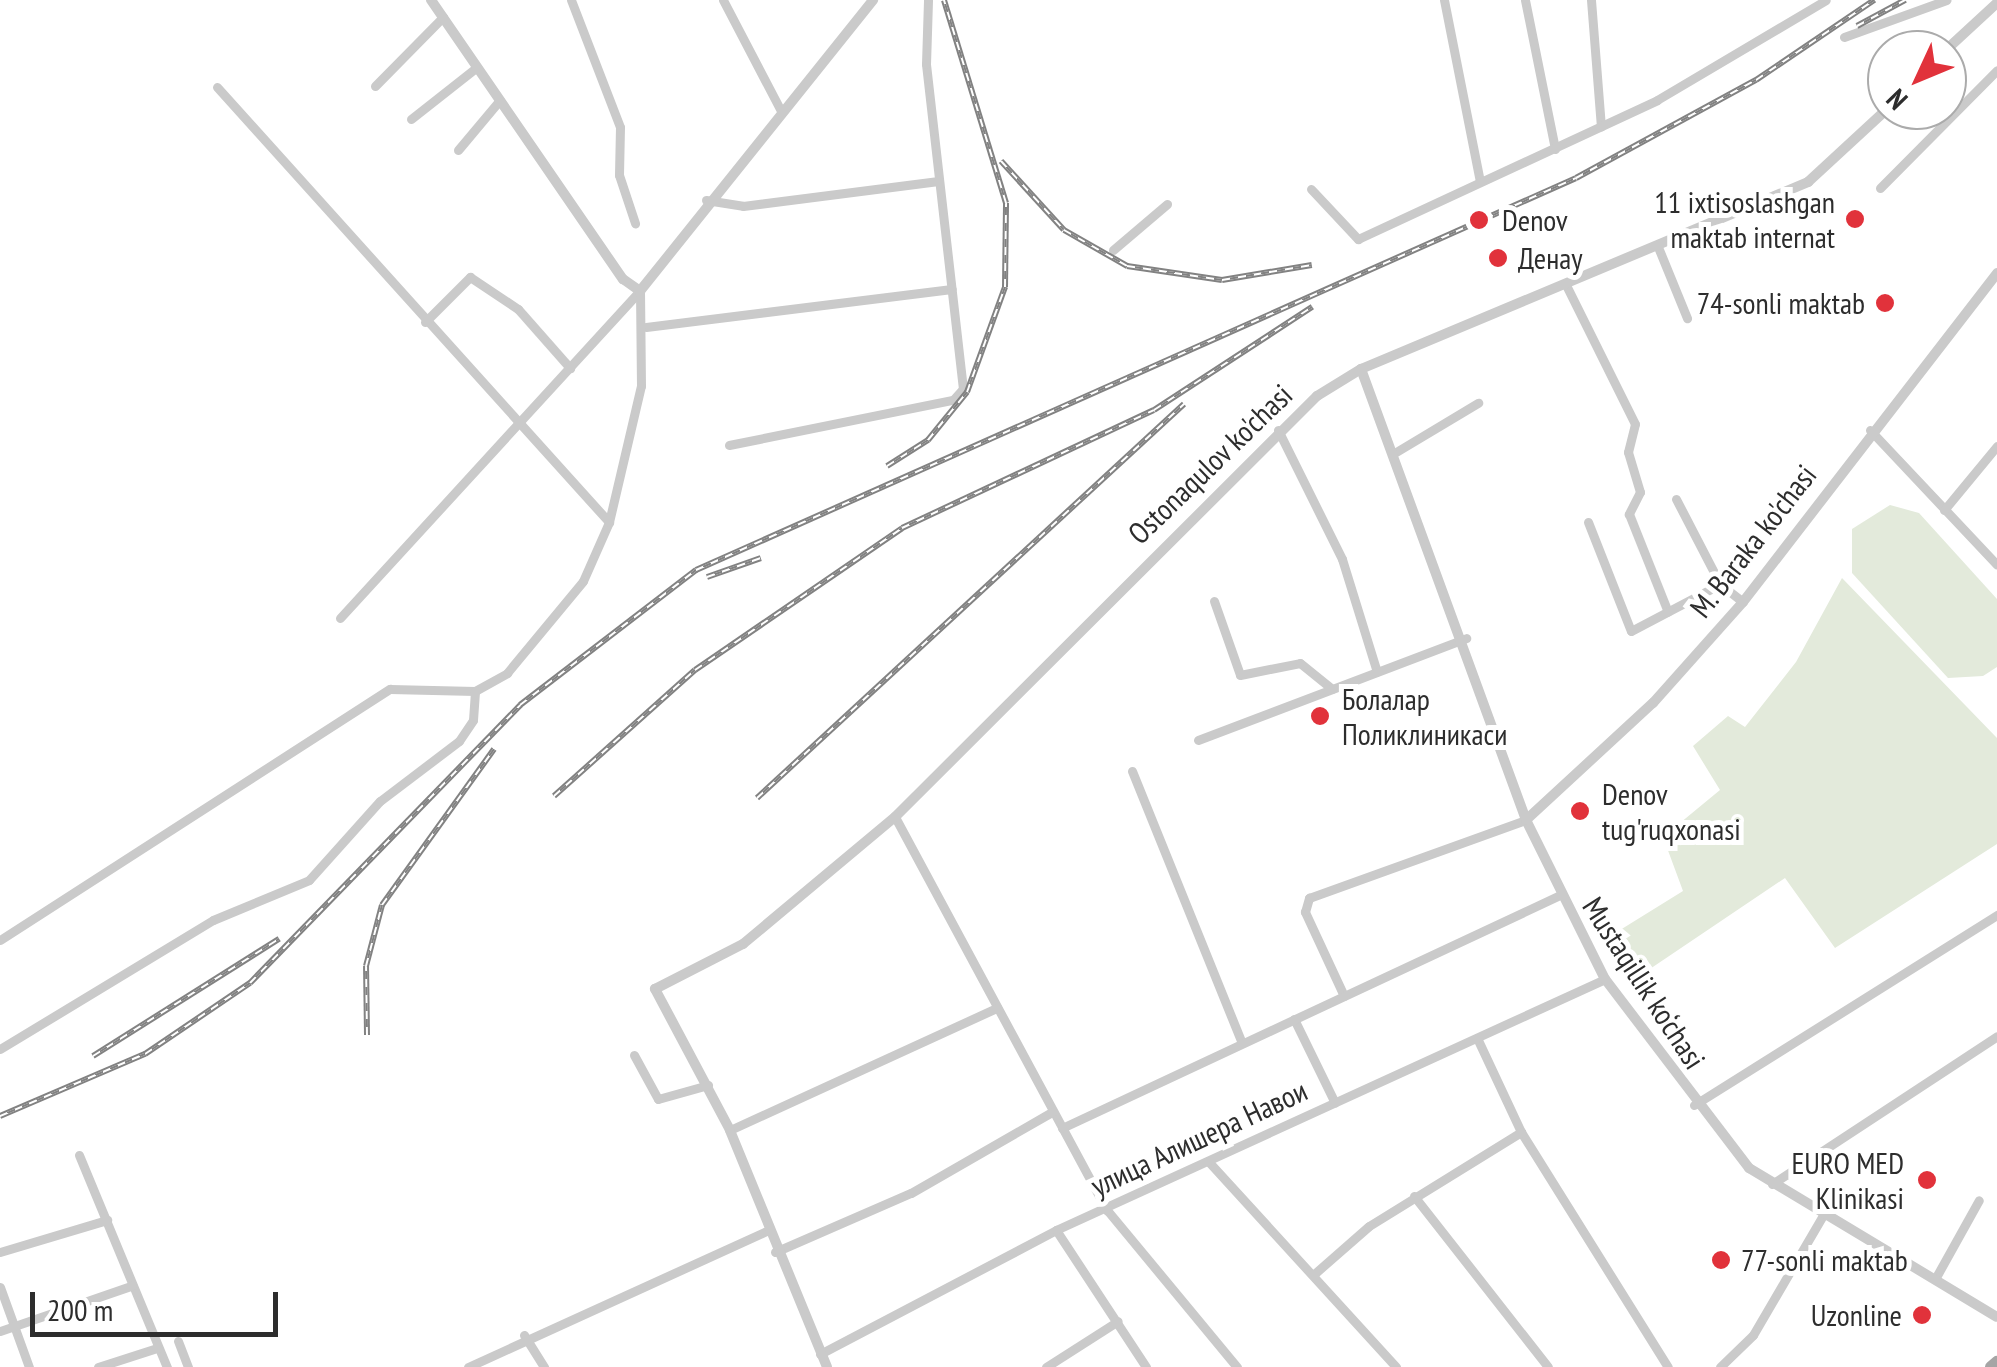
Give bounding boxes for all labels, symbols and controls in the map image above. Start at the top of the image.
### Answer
north arrow [1867,30,1967,130]
text: N [1878,82,1915,118]
place label: 11 ixtisoslashgan maktab internat [1654,184,1835,254]
place label: Denov [1502,202,1568,238]
marker: Denov [1466,207,1492,233]
marker: 11 ixtisoslashgan maktab internat [1844,208,1866,230]
place label: Денау [1518,240,1582,276]
marker: Денау [1487,247,1509,269]
place label: 74-sonli maktab [1697,285,1865,321]
marker: 74-sonli maktab [1874,292,1896,314]
street label: Ostonaqulov ko'chasi [1120,376,1300,552]
street label: M. Baraka ko'chasi [1682,457,1824,625]
place label: Болалар Поликлиникаси [1342,681,1507,752]
marker: Болалар Поликлиникаси [1307,703,1333,729]
place label: Denov tug'ruqxonasi [1602,776,1741,846]
marker: Denov tug'ruqxonasi [1567,798,1593,824]
street label: Mustaqillik ko‘chasi [1575,890,1713,1076]
street label: улица Алишера Навои [1085,1072,1313,1204]
place label: EURO MED Klinikasi [1791,1145,1904,1216]
marker: EURO MED Klinikasi [1914,1167,1940,1193]
place label: 77-sonli maktab [1741,1242,1908,1278]
marker: 77-sonli maktab [1710,1249,1732,1271]
scale bar [35,1272,282,1334]
text: 200 m [47,1290,113,1329]
place label: Uzonline [1811,1297,1902,1333]
marker: Uzonline [1911,1304,1933,1326]

